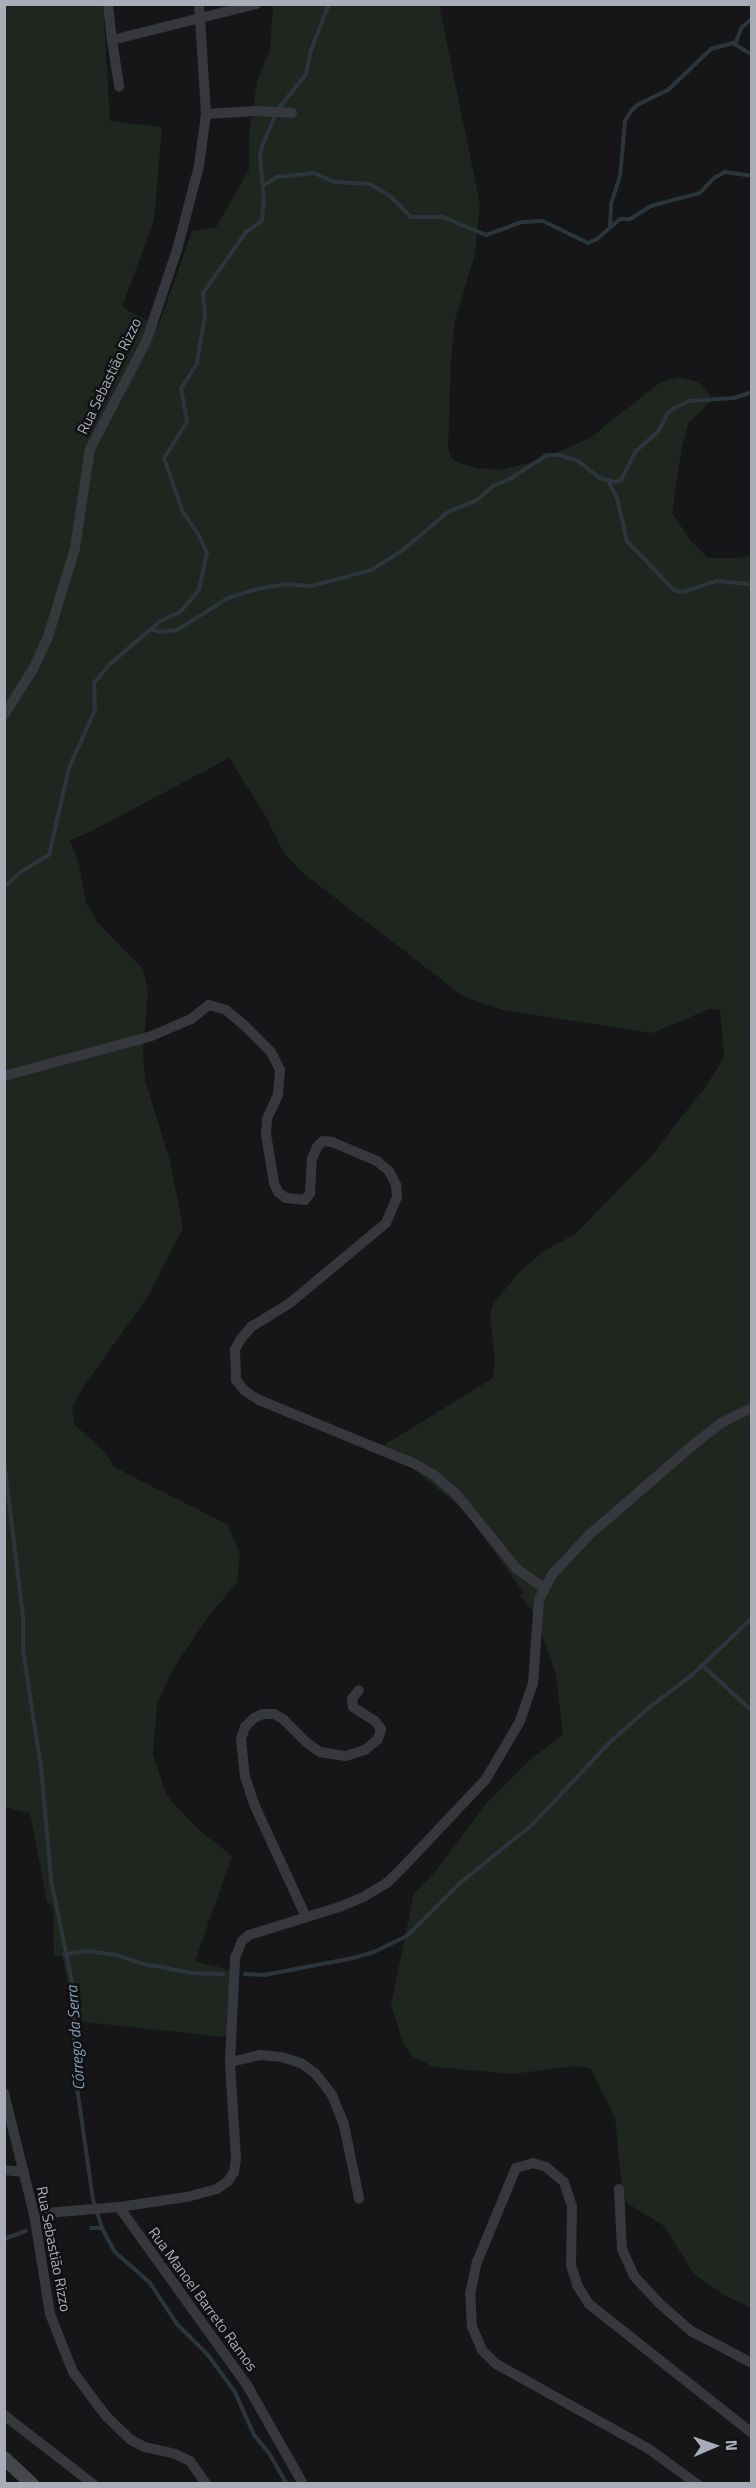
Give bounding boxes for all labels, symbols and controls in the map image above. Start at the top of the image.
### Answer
street label: Rua Sebastião Rizzo [73,315,145,437]
water label: Córrego da Serra [62,1985,88,2091]
street label: Rua Sebastião Rizzo [33,2185,75,2313]
street label: Rua Manoel Barreto Ramos [145,2223,261,2375]
north arrow [684,2416,744,2476]
text: N [720,2439,744,2451]

